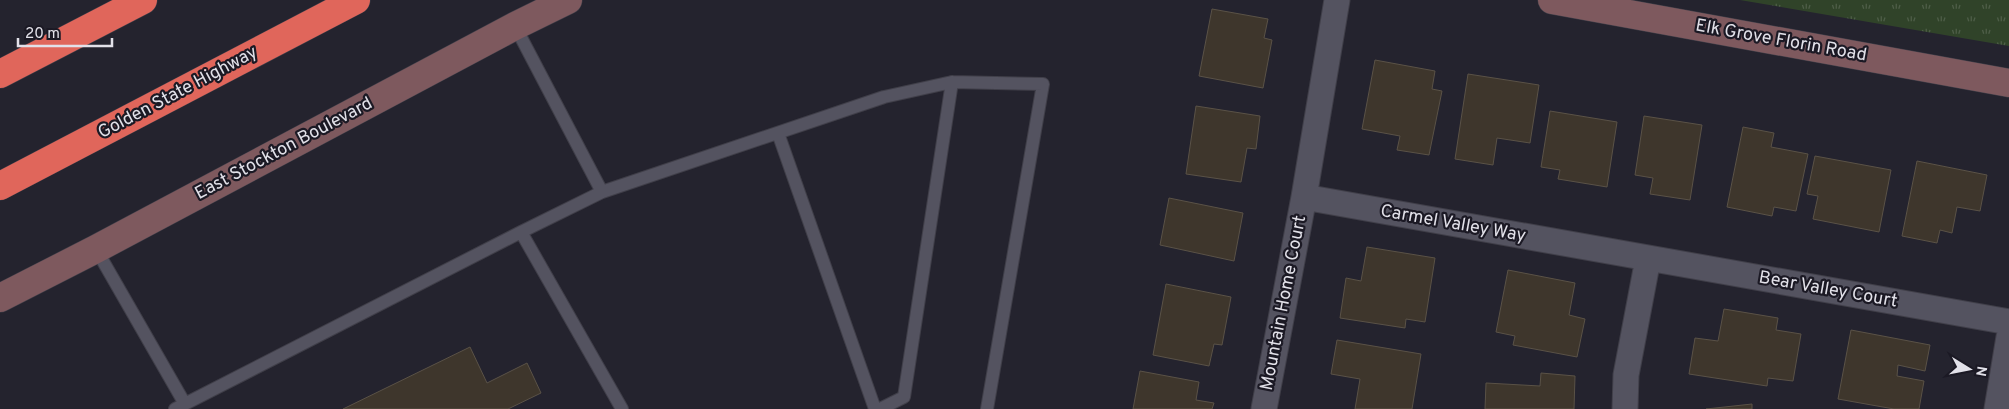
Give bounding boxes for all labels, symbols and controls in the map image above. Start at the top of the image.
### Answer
scale bar [18,15,111,47]
street label: Elk Grove Florin Road [1694,15,1868,67]
text: 20 m [25,25,60,44]
street label: Golden State Highway [94,41,262,145]
street label: East Stockton Boulevard [191,92,377,206]
street label: Carmel Valley Way [1378,200,1528,248]
street label: Mountain Home Court [1256,214,1312,392]
street label: Bear Valley Court [1757,266,1899,314]
north arrow [1944,344,1994,394]
text: N [1971,365,1990,377]

